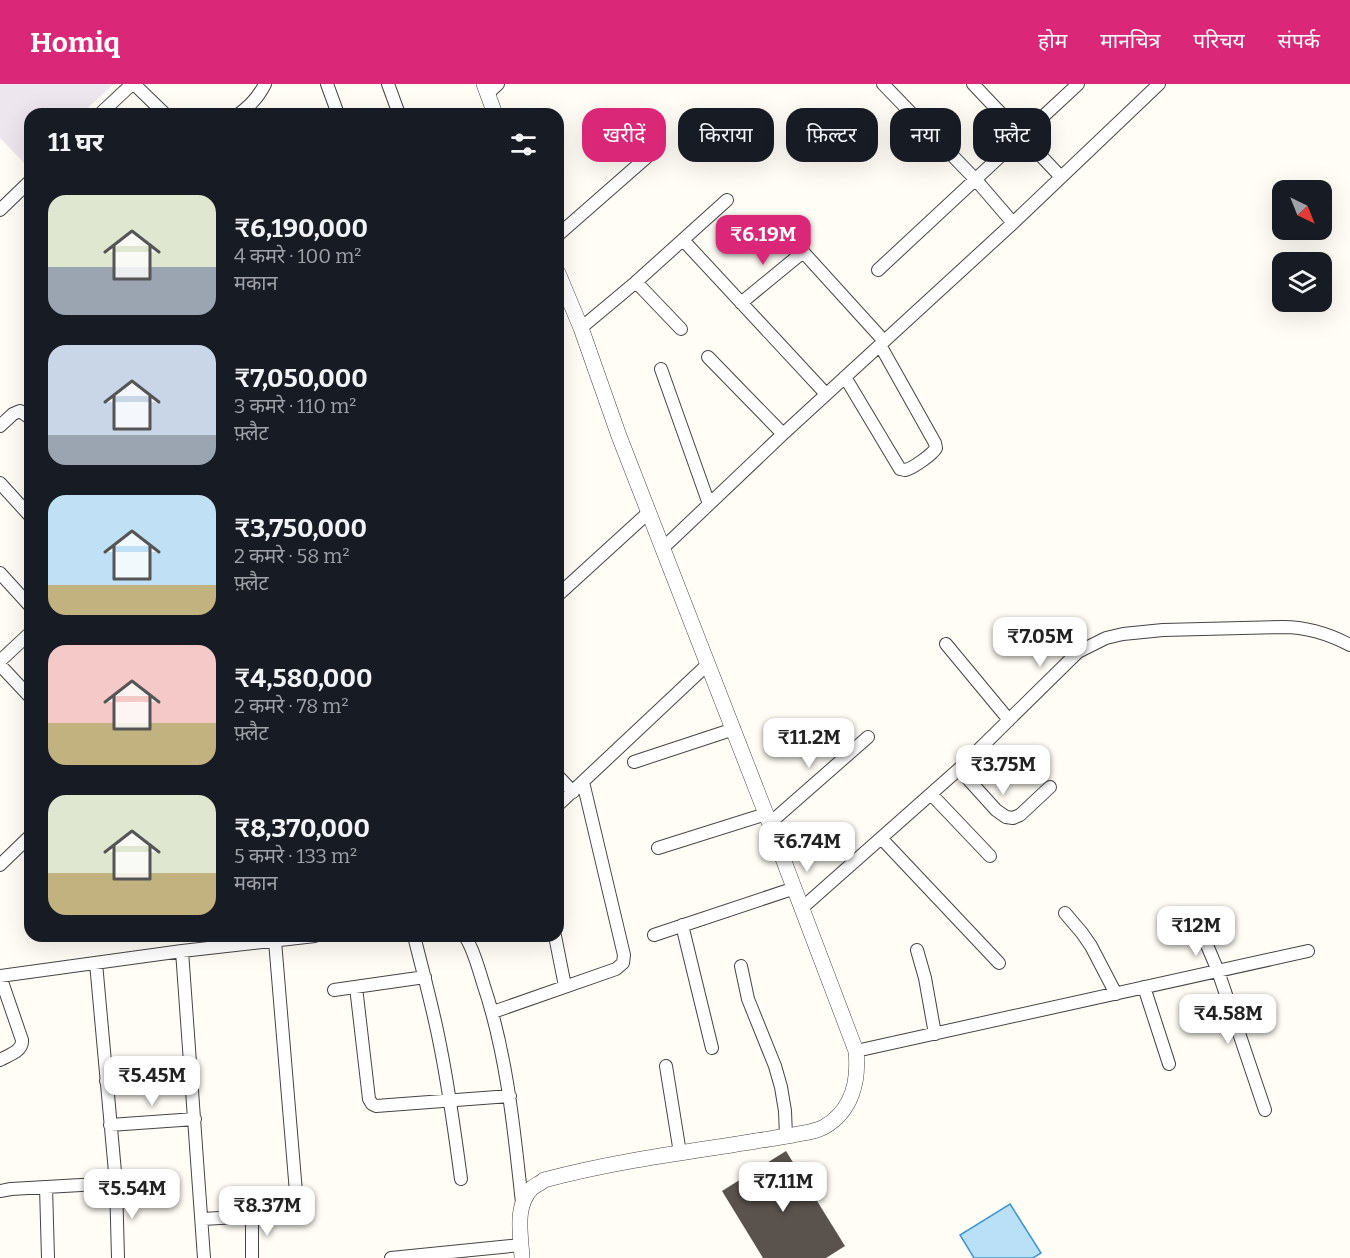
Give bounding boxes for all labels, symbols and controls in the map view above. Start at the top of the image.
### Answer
text: Homiq [30,26,120,59]
text: होम [1038,28,1067,54]
text: मानचित्र [1100,28,1160,54]
text: परिचय [1193,28,1245,54]
text: संपर्क [1278,28,1320,54]
chip: खरीदें [582,108,666,162]
chip: किराया [678,108,774,162]
chip: फ़िल्टर [786,108,878,162]
chip: नया [890,108,961,162]
chip: फ़्लैट [973,108,1051,162]
text: 11 घर [48,127,103,158]
icon: filters [507,128,540,161]
north arrow [1272,180,1332,240]
map controls [1272,180,1332,312]
text: ₹6,190,000 [234,213,368,244]
pin: ₹6.19M [714,215,812,266]
icon: home [96,219,168,291]
text: ₹6.19M [730,222,796,246]
text: 4 कमरे · 100 m² [234,244,361,268]
button: layers [1272,252,1332,312]
text: मकान [234,271,278,295]
text: ₹7,050,000 [234,363,368,394]
icon: home [96,369,168,441]
text: 3 कमरे · 110 m² [234,394,356,418]
text: फ़्लैट [234,421,269,445]
text: ₹3,750,000 [234,513,367,544]
icon: home [96,519,168,591]
text: 2 कमरे · 58 m² [234,544,349,568]
text: फ़्लैट [234,571,269,595]
pin: ₹7.05M [991,617,1089,668]
text: ₹7.05M [1007,624,1073,648]
text: ₹4,580,000 [234,663,372,694]
icon: home [96,669,168,741]
text: 2 कमरे · 78 m² [234,694,349,718]
pin: ₹11.2M [760,718,858,769]
text: फ़्लैट [234,721,269,745]
text: ₹11.2M [777,725,841,749]
pin: ₹3.75M [954,745,1052,796]
text: ₹3.75M [970,752,1036,776]
text: ₹8,370,000 [234,813,370,844]
icon: home [96,819,168,891]
pin: ₹6.74M [758,822,856,873]
text: ₹6.74M [773,829,841,853]
text: 5 कमरे · 133 m² [234,844,357,868]
text: मकान [234,871,278,895]
pin: ₹12M [1160,906,1232,957]
text: ₹12M [1171,913,1221,937]
pin: ₹4.58M [1179,994,1277,1045]
text: ₹4.58M [1193,1001,1263,1025]
pin: ₹5.45M [103,1056,201,1107]
text: ₹5.45M [118,1063,186,1087]
pin: ₹7.11M [734,1162,832,1213]
pin: ₹5.54M [83,1169,181,1220]
text: ₹7.11M [753,1169,813,1193]
text: ₹5.54M [98,1176,166,1200]
pin: ₹8.37M [218,1186,316,1237]
text: ₹8.37M [233,1193,301,1217]

